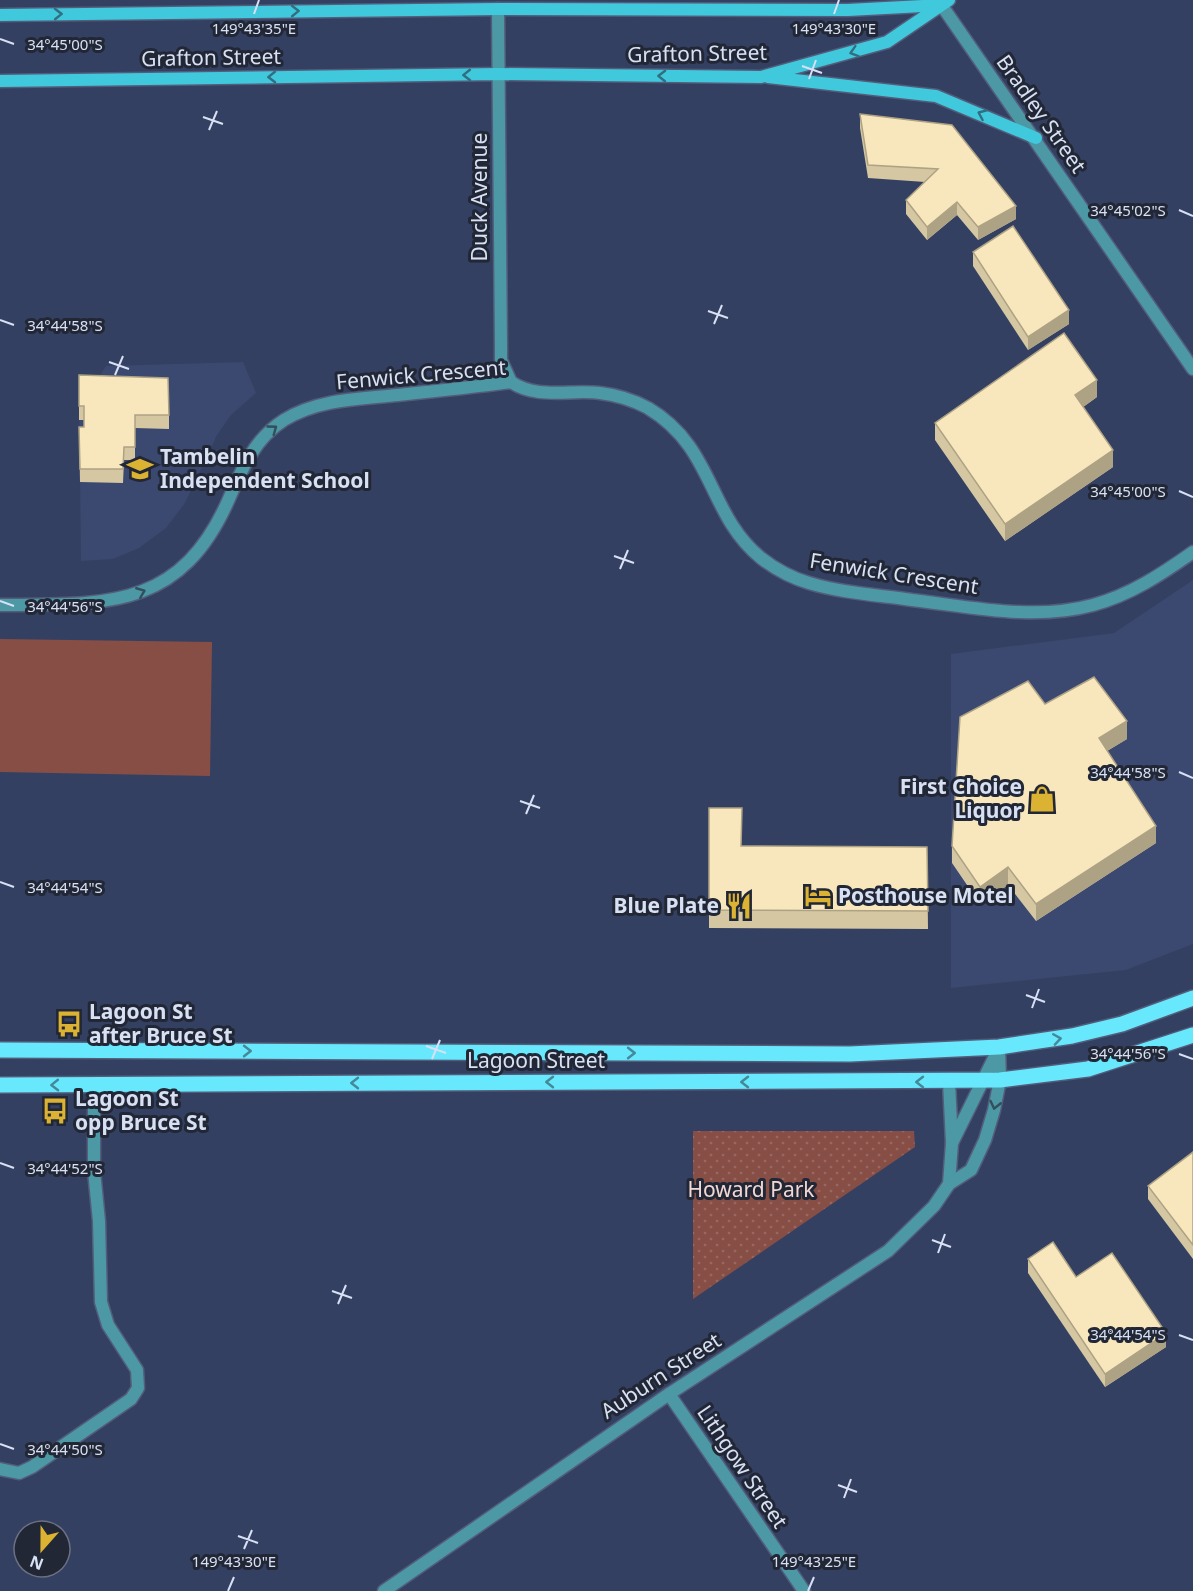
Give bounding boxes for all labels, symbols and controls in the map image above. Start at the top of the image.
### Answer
one-way arrow [291,5,300,18]
one-way arrow [54,8,63,20]
text: 149°43'35"E [212,18,296,38]
text: 149°43'30"E [792,18,876,38]
text: 34°45'00"S [27,34,103,54]
street label: Grafton Street [627,38,768,68]
street label: Grafton Street [141,42,282,72]
one-way arrow [849,45,860,57]
street label: Bradley Street [991,49,1093,178]
one-way arrow [462,69,471,81]
one-way arrow [657,70,666,82]
one-way arrow [267,71,276,83]
one-way arrow [978,110,989,122]
street label: Duck Avenue [465,133,493,261]
text: 34°45'02"S [1090,200,1166,220]
text: 34°44'58"S [27,315,103,335]
street label: Fenwick Crescent [335,353,507,395]
one-way arrow [266,425,277,436]
place label: Tambelin Independent School [160,442,370,494]
school or university icon: Tambelin Independent School [125,454,155,484]
text: 34°45'00"S [1090,481,1166,501]
street label: Fenwick Crescent [808,546,981,600]
one-way arrow [134,587,145,599]
text: 34°44'56"S [27,596,103,616]
text: 34°44'58"S [1090,762,1166,782]
place label: First Choice Liquor [900,772,1023,824]
shop icon: First Choice Liquor [1027,784,1057,814]
text: 34°44'54"S [27,877,103,897]
hotel icon: Posthouse Motel [803,881,833,911]
place label: Posthouse Motel [838,881,1014,909]
place label: Blue Plate [614,891,719,919]
restaurant icon: Blue Plate [724,891,754,921]
place label: Lagoon St after Bruce St [89,997,233,1049]
bus stop icon: Lagoon St after Bruce St [54,1009,84,1039]
one-way arrow [1053,1033,1062,1045]
text: 34°44'56"S [1090,1043,1166,1063]
one-way arrow [243,1045,252,1057]
street label: Lagoon Street [467,1046,606,1074]
one-way arrow [627,1047,636,1059]
one-way arrow [546,1076,555,1088]
one-way arrow [741,1076,750,1088]
one-way arrow [916,1076,925,1088]
one-way arrow [351,1077,360,1089]
one-way arrow [51,1079,60,1091]
place label: Lagoon St opp Bruce St [75,1084,207,1136]
bus stop icon: Lagoon St opp Bruce St [40,1096,70,1126]
one-way arrow [990,1100,1003,1110]
text: 34°44'52"S [27,1158,103,1178]
park label: Howard Park [687,1175,815,1203]
text: 34°44'54"S [1090,1324,1166,1344]
street label: Auburn Street [595,1326,726,1424]
street label: Lithgow Street [691,1399,795,1534]
text: 34°44'50"S [27,1439,103,1459]
north arrow [12,1519,72,1579]
text: N [27,1550,47,1576]
text: 149°43'30"E [192,1551,276,1571]
text: 149°43'25"E [772,1551,856,1571]

